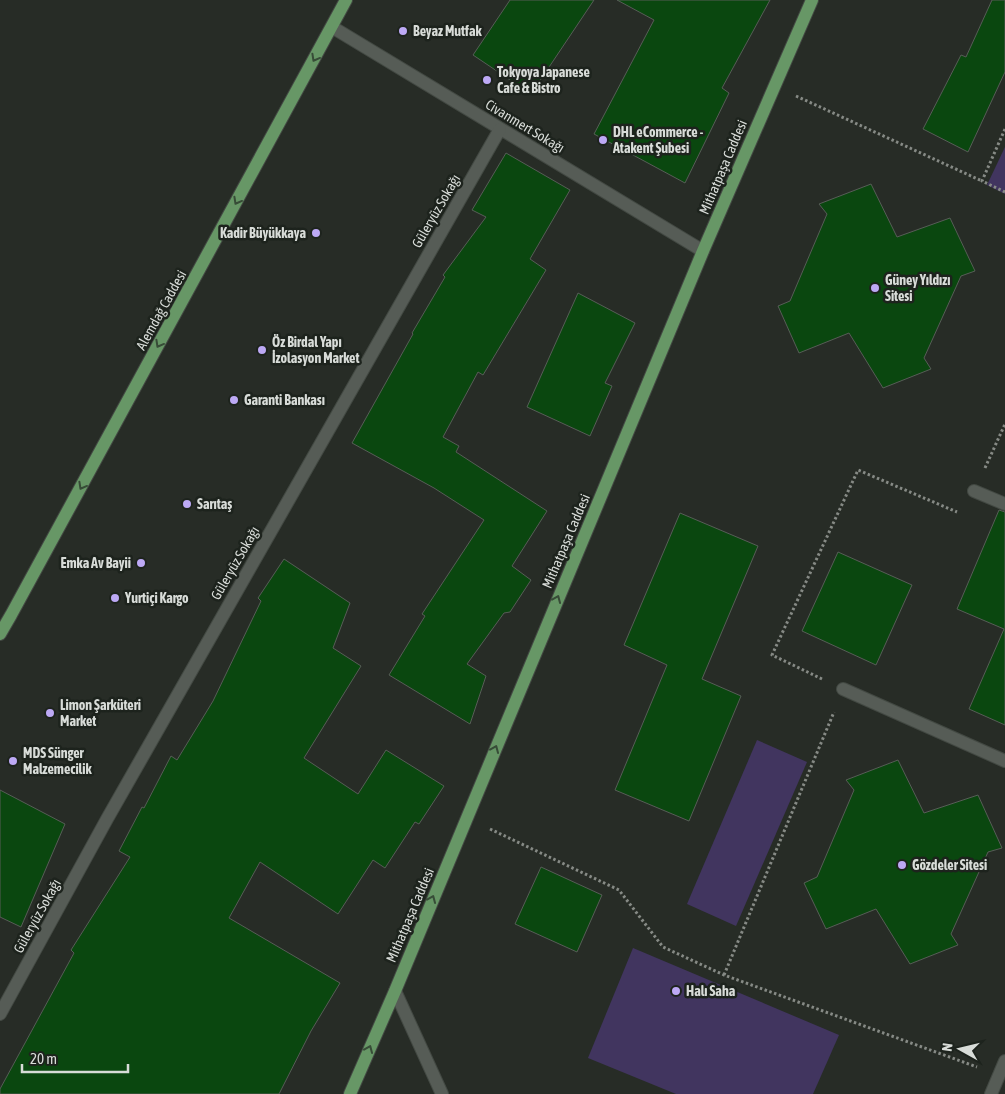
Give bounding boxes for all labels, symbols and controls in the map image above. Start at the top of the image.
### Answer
place label: Beyaz Mutfak [413,23,482,39]
marker: Beyaz Mutfak [397,25,409,37]
one-way arrow [311,53,321,62]
place label: Tokyoya Japanese Cafe & Bistro [497,64,590,96]
marker: Tokyoya Japanese Cafe & Bistro [481,74,493,86]
street label: Civanmert Sokağı [483,96,567,156]
street label: Mithatpaşa Caddesi [696,117,750,217]
place label: DHL eCommerce - Atakent Şubesi [612,124,704,156]
marker: DHL eCommerce - Atakent Şubesi [597,134,609,146]
street label: Güleryüz Sokağı [409,171,463,251]
one-way arrow [233,196,243,205]
place label: Kadir Büyükkaya [220,225,306,241]
marker: Kadir Büyükkaya [310,227,322,239]
street label: Alemdağ Caddesi [133,267,189,353]
place label: Güney Yıldızı Sitesi [885,272,951,304]
marker: Güney Yıldızı Sitesi [869,282,881,294]
place label: Öz Birdal Yapı İzolasyon Market [272,334,359,366]
one-way arrow [155,338,165,347]
marker: Öz Birdal Yapı İzolasyon Market [256,344,268,356]
place label: Garanti Bankası [244,392,325,408]
marker: Garanti Bankası [228,394,240,406]
one-way arrow [78,481,88,490]
street label: Mithatpaşa Caddesi [539,491,593,591]
place label: Sarıtaş [197,496,232,512]
marker: Sarıtaş [181,498,193,510]
street label: Güleryüz Sokağı [208,523,262,603]
place label: Emka Av Bayii [60,555,131,571]
marker: Emka Av Bayii [135,557,147,569]
place label: Yurtiçi Kargo [124,590,189,606]
marker: Yurtiçi Kargo [109,592,121,604]
one-way arrow [552,596,562,604]
place label: Limon Şarküteri Market [60,697,141,729]
marker: Limon Şarküteri Market [44,707,56,719]
place label: MDS Sünger Malzemecilik [23,745,93,777]
one-way arrow [489,746,499,754]
marker: MDS Sünger Malzemecilik [7,755,19,767]
place label: Gözdeler Sitesi [912,857,987,873]
marker: Gözdeler Sitesi [896,859,908,871]
street label: Mithatpaşa Caddesi [383,865,437,965]
street label: Güleryüz Sokağı [10,876,64,956]
one-way arrow [427,896,437,904]
place label: Halı Saha [686,983,736,999]
marker: Halı Saha [670,985,682,997]
north arrow [935,1024,985,1074]
scale bar [22,1042,129,1074]
text: N [939,1042,956,1052]
one-way arrow [363,1045,374,1054]
text: 20 m [30,1050,57,1067]

